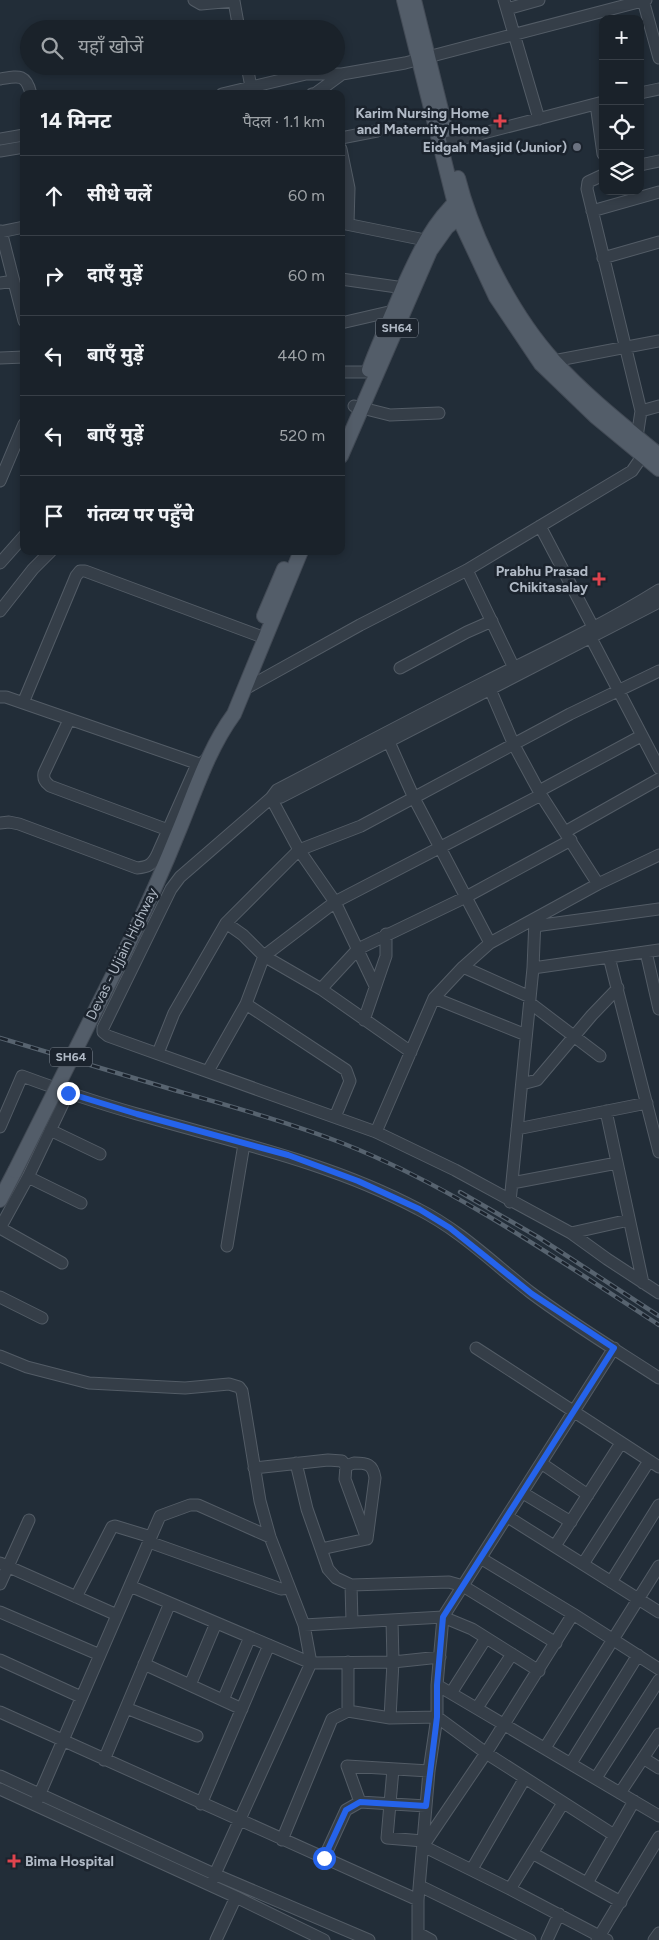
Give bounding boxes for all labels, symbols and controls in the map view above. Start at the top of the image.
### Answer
map controls [599,15,644,195]
button: + [599,15,644,60]
search box [20,20,345,75]
icon: search [38,34,66,62]
text: यहाँ खोजें [78,35,143,58]
button: − [599,60,644,105]
place label: Karim Nursing Home and Maternity Home [356,105,489,138]
button: locate [599,105,644,150]
text: 14 मिनट [40,108,111,133]
text: पैदल · 1.1 km [243,112,325,131]
marker: Karim Nursing Home and Maternity Home [493,114,507,128]
place label: Eidgah Masjid (Junior) [423,139,567,156]
marker: Eidgah Masjid (Junior) [571,141,583,153]
button: layers [599,150,644,195]
icon: ahead [40,182,68,210]
text: सीधे चलें [87,183,151,206]
text: 60 m [288,186,325,205]
icon: right [40,262,68,290]
text: दाएँ मुड़ें [87,263,143,286]
text: 60 m [288,266,325,285]
road number: SH64 [376,318,418,338]
icon: left [40,342,68,370]
text: बाएँ मुड़ें [87,343,144,366]
text: 440 m [277,346,325,365]
icon: left [40,422,68,450]
text: बाएँ मुड़ें [87,423,144,446]
text: 520 m [279,426,325,445]
icon: arrive [40,502,68,530]
text: गंतव्य पर पहुँचे [87,503,194,526]
place label: Prabhu Prasad Chikitasalay [496,563,589,596]
marker: Prabhu Prasad Chikitasalay [592,572,606,586]
street label: Devas - Ujjain Highway [83,885,162,1023]
road number: SH64 [50,1048,92,1066]
route end [57,1082,80,1105]
route start [313,1847,336,1870]
place label: Bima Hospital [25,1853,114,1870]
marker: Bima Hospital [7,1854,21,1868]

